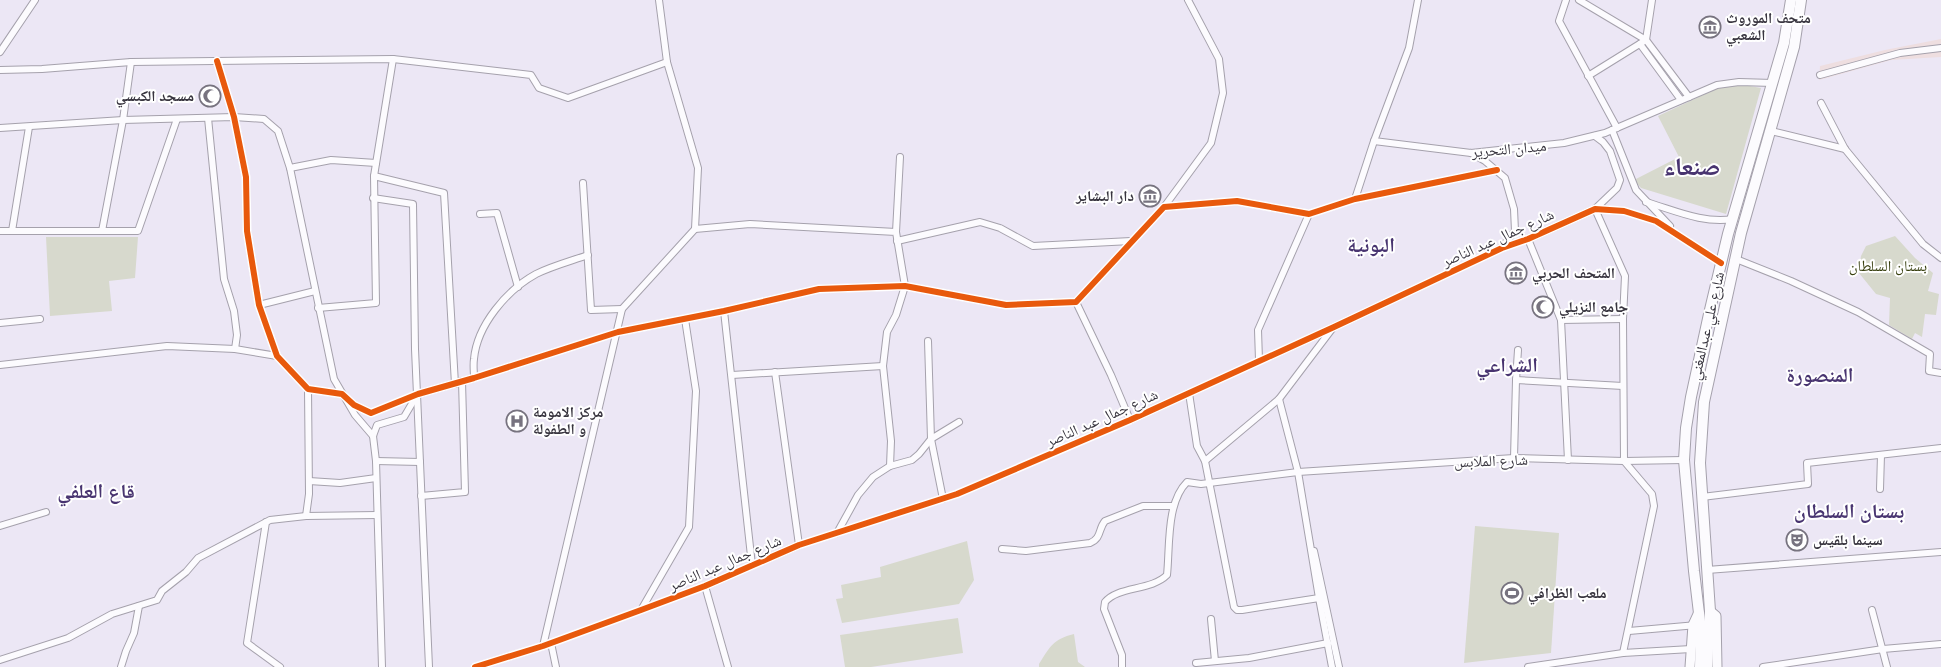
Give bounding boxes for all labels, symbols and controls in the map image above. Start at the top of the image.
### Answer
place label: متحف الموروث الشعبي [1726,7,1811,47]
museum icon: متحف الموروث الشعبي [1698,15,1722,39]
mosque icon: مسجد الكبسي [198,84,222,108]
place label: مسجد الكبسي [116,85,194,108]
street label: ميدان التحرير [1470,135,1547,162]
district label: صنعاء [1664,148,1720,182]
museum icon: دار البشاير [1138,184,1162,208]
place label: دار البشاير [1075,185,1134,205]
street label: شارع جمال عبد الناصر [1438,203,1557,272]
district label: البونية [1347,231,1395,258]
park label: بستان السلطان [1849,255,1927,276]
museum icon: المتحف الحربي [1504,261,1528,285]
place label: المتحف الحربي [1532,262,1615,285]
street label: شارع علي عبدالمغني [1684,269,1731,383]
mosque icon: جامع النزيلي [1531,295,1555,319]
place label: جامع النزيلي [1559,296,1628,319]
district label: الشراعي [1476,351,1538,381]
district label: المنصورة [1787,361,1853,388]
street label: شارع جمال عبد الناصر [1042,383,1161,452]
place label: مركز الامومة و الطفولة [533,401,603,438]
hospital icon: مركز الامومة و الطفولة [505,409,529,433]
street label: شارع الملابس [1454,449,1528,472]
district label: قاع العلفي [57,477,135,507]
district label: بستان السلطان [1794,497,1904,524]
theatre icon: سينما بلقيس [1785,528,1809,552]
street label: شارع جمال عبد الناصر [664,529,784,596]
place label: سينما بلقيس [1813,529,1883,549]
sports icon: ملعب الظرافي [1500,581,1524,605]
place label: ملعب الظرافي [1528,582,1607,605]

